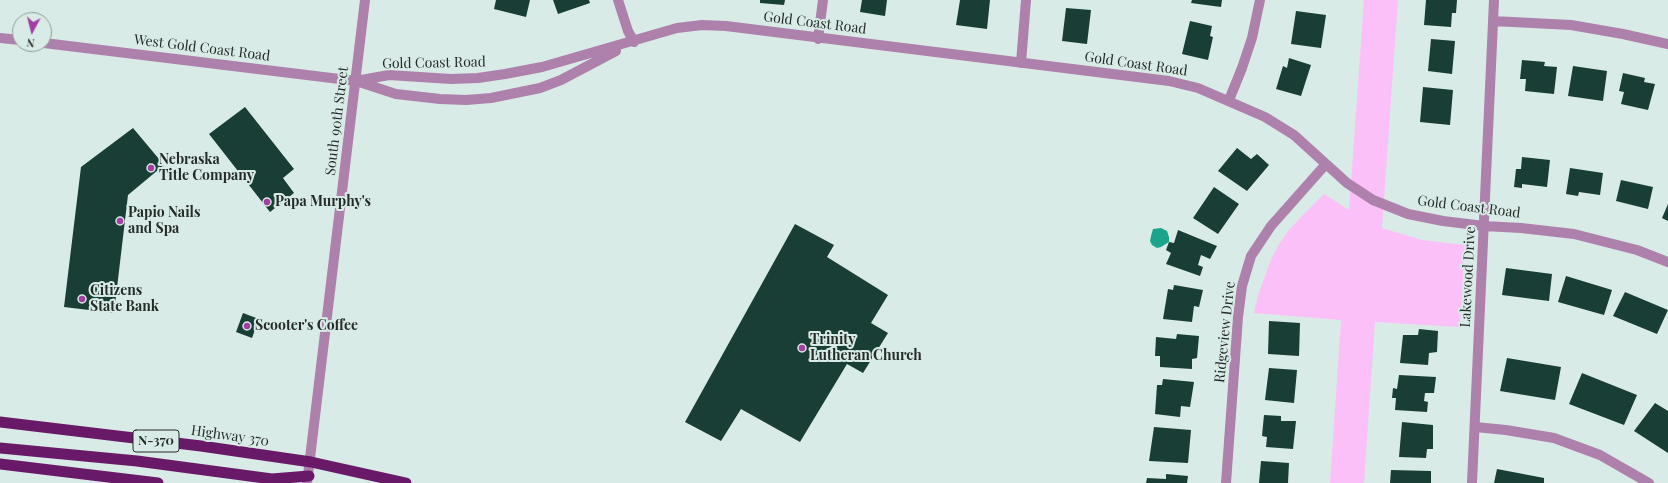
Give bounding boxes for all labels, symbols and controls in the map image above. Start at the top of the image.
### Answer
street label: Gold Coast Road [763,8,867,38]
north arrow [12,12,52,52]
street label: West Gold Coast Road [133,31,271,65]
text: N [26,35,35,51]
street label: Gold Coast Road [1083,48,1189,80]
street label: Gold Coast Road [382,54,486,72]
street label: South 90th Street [322,65,352,177]
place label: Nebraska Title Company [159,152,254,184]
marker: Nebraska Title Company [146,163,156,173]
street label: Gold Coast Road [1417,192,1521,222]
place label: Papa Murphy's [275,194,371,210]
marker: Papa Murphy's [262,197,272,207]
place label: Papio Nails and Spa [128,205,200,238]
marker: Papio Nails and Spa [115,216,125,226]
street label: Lakewood Drive [1457,226,1479,328]
street label: Ridgeview Drive [1211,280,1239,384]
place label: Citizens State Bank [90,283,159,316]
marker: Citizens State Bank [77,294,87,304]
place label: Scooter's Coffee [255,318,358,334]
marker: Scooter's Coffee [242,321,252,331]
place label: Trinity Lutheran Church [810,332,922,364]
marker: Trinity Lutheran Church [797,343,807,353]
street label: Highway 370 [190,422,270,450]
road number: N-370 [133,430,179,452]

